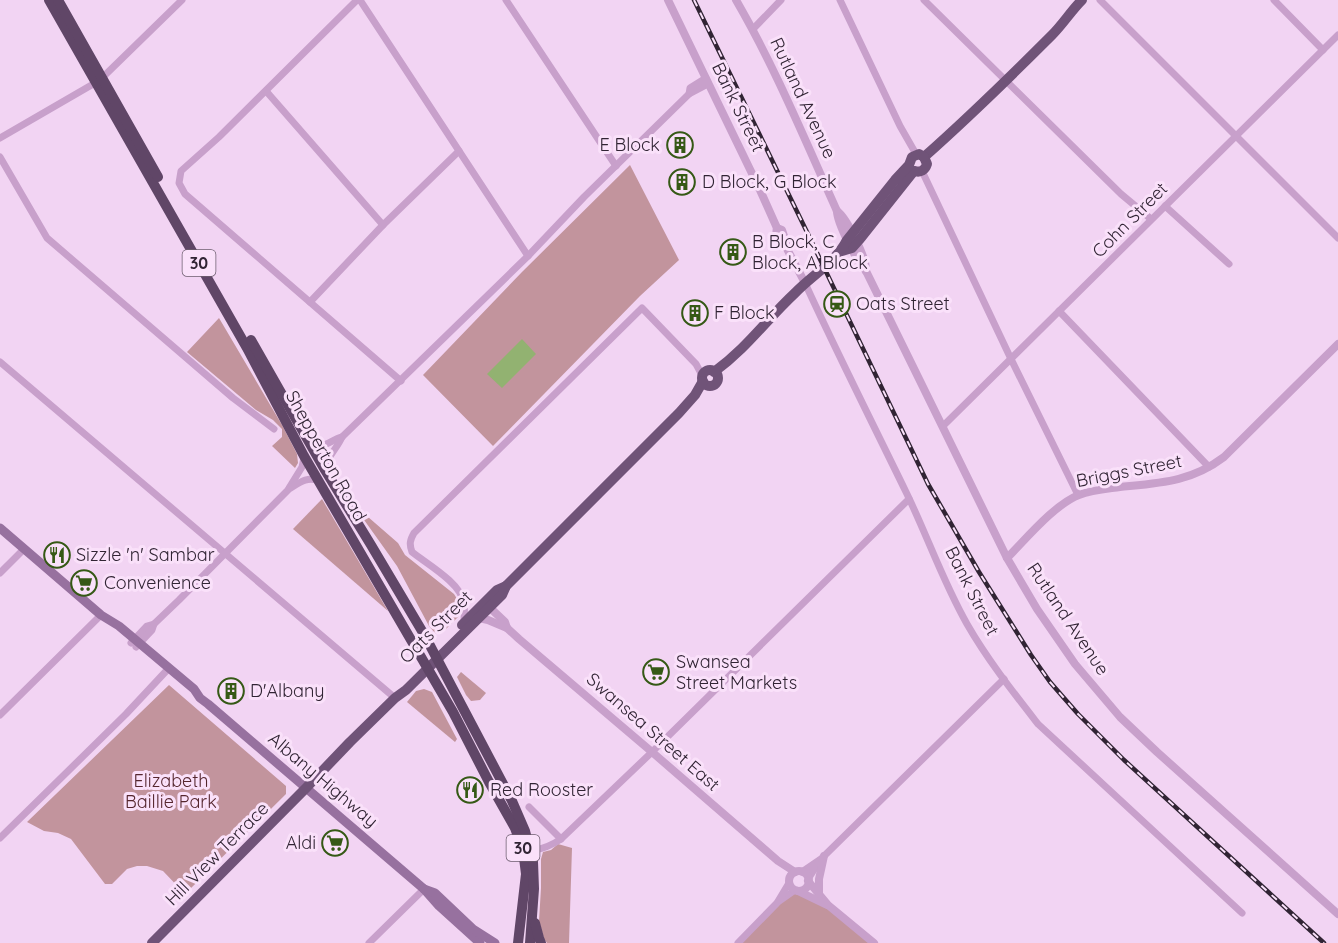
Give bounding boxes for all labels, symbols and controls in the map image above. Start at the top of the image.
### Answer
street label: Rutland Avenue [765,34,842,162]
street label: Bank Street [707,58,770,155]
building icon: E Block [665,130,695,160]
place label: E Block [599,133,660,156]
building icon: D Block, G Block [667,167,697,197]
place label: D Block, G Block [702,170,837,193]
street label: Cohn Street [1087,177,1172,262]
place label: B Block, C Block, A Block [752,230,868,274]
building icon: B Block, C Block, A Block [718,237,748,267]
road number: 30 [182,250,216,276]
station icon: Oats Street [822,289,852,319]
place label: Oats Street [856,292,950,315]
building icon: F Block [680,298,710,328]
place label: F Block [714,301,775,324]
street label: Shepperton Road [281,386,372,525]
street label: Briggs Street [1074,449,1184,492]
restaurant icon: Sizzle 'n' Sambar [42,540,72,570]
street label: Bank Street [940,542,1005,639]
place label: Sizzle 'n' Sambar [76,543,215,566]
street label: Rutland Avenue [1022,558,1115,679]
supermarket icon: Convenience [69,568,99,598]
place label: Convenience [104,571,211,594]
street label: Oats Street [394,585,477,668]
place label: Swansea Street Markets [676,650,797,694]
supermarket icon: Swansea Street Markets [641,657,671,687]
street label: Swansea Street East [582,667,725,796]
building icon: D'Albany [216,676,246,706]
place label: D'Albany [250,679,325,702]
street label: Albany Highway [264,727,383,832]
park label: Elizabeth Baillie Park [125,769,217,813]
restaurant icon: Red Rooster [455,775,485,805]
place label: Red Rooster [490,778,593,801]
street label: Hill View Terrace [160,797,273,910]
supermarket icon: Aldi [320,828,350,858]
place label: Aldi [286,831,316,854]
road number: 30 [506,835,540,861]

